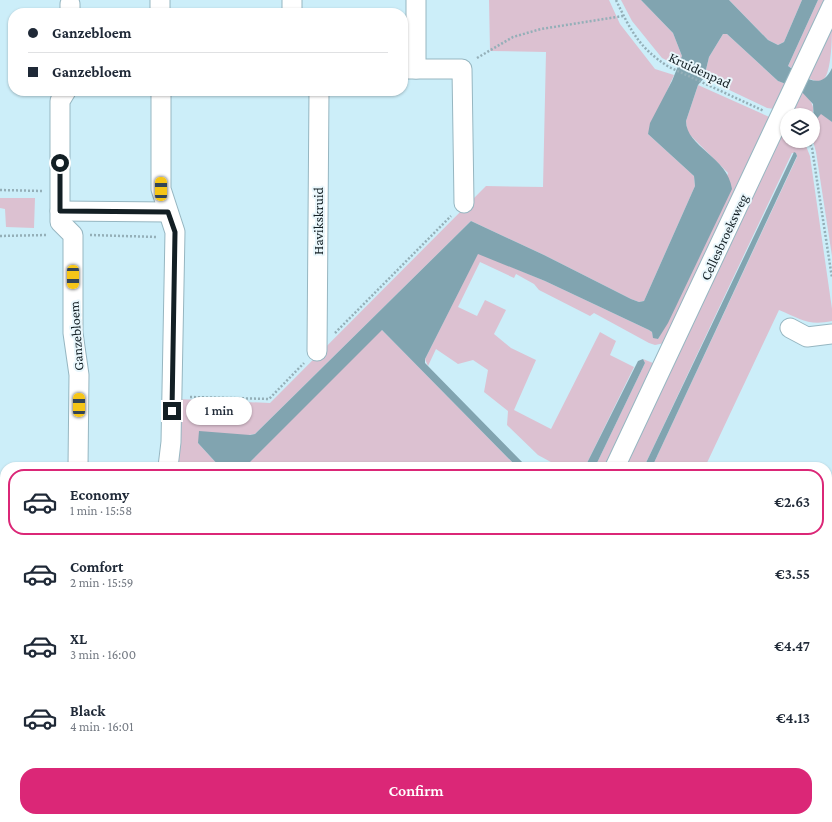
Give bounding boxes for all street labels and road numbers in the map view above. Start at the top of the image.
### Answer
street label: Kruidenpad [667,49,734,92]
street label: Havikskruid [310,186,326,255]
street label: Cellesbroeksweg [697,191,751,283]
street label: Ganzebloem [66,300,86,372]

